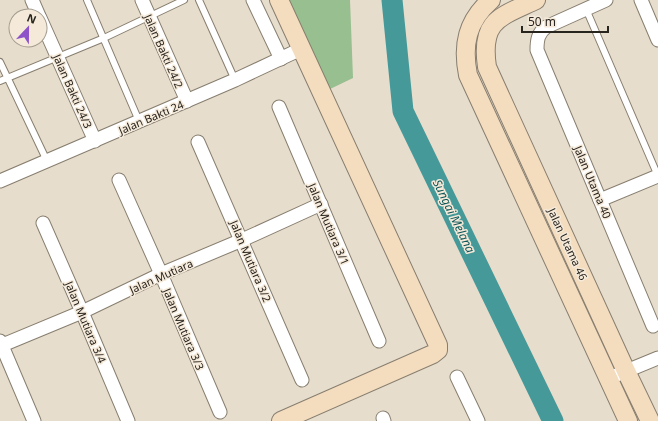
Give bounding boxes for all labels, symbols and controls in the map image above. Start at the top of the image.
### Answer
north arrow [8,8,48,48]
scale bar [522,8,608,34]
text: N [25,10,39,27]
street label: Jalan Bakti 24/2 [141,11,187,90]
text: 50 m [528,13,556,30]
street label: Jalan Bakti 24/3 [50,51,96,130]
street label: Jalan Bakti 24 [115,96,186,138]
street label: Jalan Utama 40 [570,142,615,221]
water label: Sungai Melana [429,176,479,256]
street label: Jalan Mutiara 3/1 [305,180,353,267]
street label: Jalan Utama 46 [544,205,591,282]
street label: Jalan Mutiara 3/2 [227,217,275,304]
street label: Jalan Mutiara [126,255,195,297]
street label: Jalan Mutiara 3/4 [62,278,110,366]
street label: Jalan Mutiara 3/3 [160,285,208,372]

